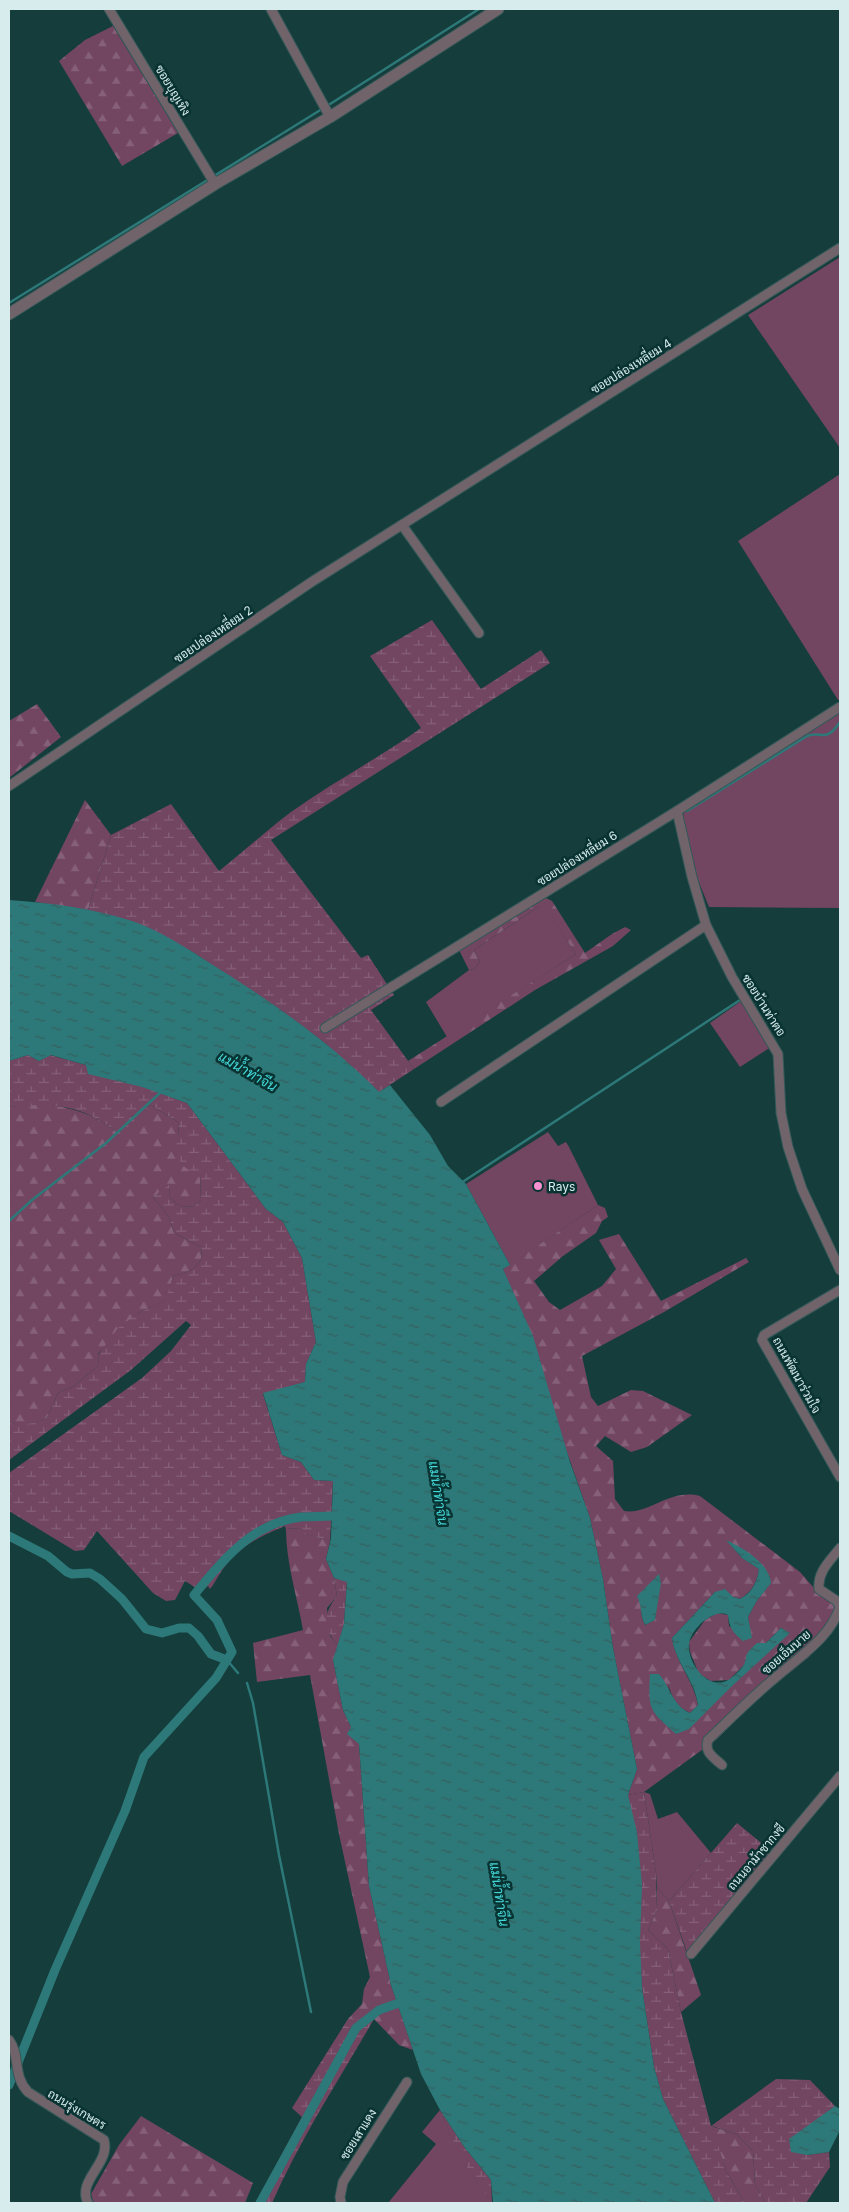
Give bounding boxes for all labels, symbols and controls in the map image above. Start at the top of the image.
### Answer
street label: ซอยบุญเทิง [150,62,194,119]
street label: ซอยปล่องเหลี่ยม 4 [586,333,674,397]
street label: ซอยปล่องเหลี่ยม 2 [169,600,255,666]
street label: ซอยปล่องเหลี่ยม 6 [532,825,620,889]
street label: ซอยบ้านท่าตอ [739,971,789,1039]
water label: แม่น้ำท่าจีน [216,1045,282,1095]
place label: Rays [548,1179,575,1194]
marker: Rays [532,1180,544,1192]
street label: ถนนพัฒนาร่วมใจ [770,1334,824,1416]
water label: แม่น้ำท่าจีน [426,1459,455,1527]
street label: ซอยเอ็มนาย [758,1626,813,1677]
street label: ถนนอาม้าซากงซี [724,1821,788,1893]
water label: แม่น้ำท่าจีน [487,1860,516,1928]
street label: ถนนรุ่งเกษตร [44,2086,109,2134]
street label: ซอยเสาแดง [336,2106,380,2162]

